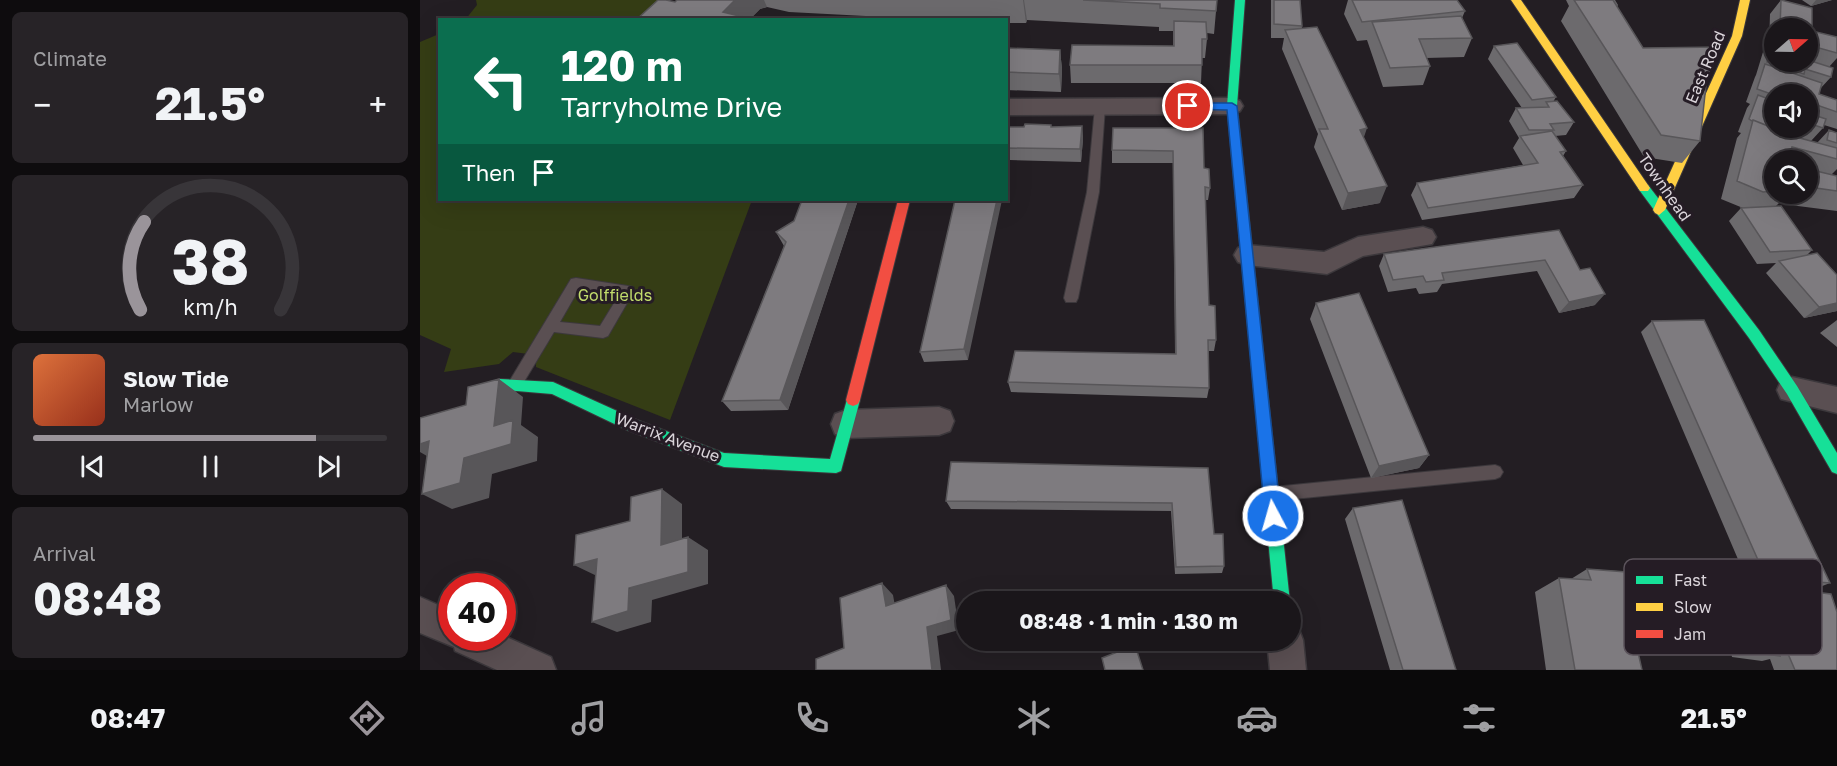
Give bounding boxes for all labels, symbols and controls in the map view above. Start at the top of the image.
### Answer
north arrow [1764,18,1818,72]
map controls [1764,18,1818,204]
street label: East Road [1681,28,1729,106]
text: 120 m [561,40,683,90]
icon: left [462,42,540,120]
text: Climate [33,46,107,70]
text: 21.5° [155,76,265,130]
pin [1162,80,1213,131]
button: sound [1764,84,1818,138]
text: − [33,85,51,124]
text: + [369,85,387,124]
icon: arrive [1171,89,1204,122]
text: Tarryholme Drive [561,91,782,123]
street label: Townhead [1634,149,1696,225]
button: search [1764,150,1818,204]
icon: arrive [527,156,560,189]
text: Then [462,159,515,186]
text: 38 [171,224,249,299]
park label: Golffields [578,285,652,305]
text: km/h [183,295,237,321]
text: Slow Tide [123,365,229,392]
text: Marlow [123,392,194,416]
street label: Warrix Avenue [613,408,723,466]
icon: previous [76,450,109,483]
icon: pause [194,450,227,483]
icon: next [312,450,345,483]
position arrow [1241,484,1305,548]
text: Arrival [33,541,96,565]
legend [1624,559,1822,655]
text: Fast [1674,570,1707,590]
text: 08:48 [33,571,162,625]
speed limit sign: 40 [438,573,516,651]
text: Slow [1674,597,1712,617]
text: 08:48 · 1 min · 130 m [1019,607,1238,634]
text: Jam [1674,624,1706,644]
icon: directions [346,697,388,739]
icon: music [568,697,610,739]
icon: phone [791,697,833,739]
icon: climate [1013,697,1055,739]
icon: car [1236,697,1278,739]
icon: filters [1458,697,1500,739]
text: 08:47 [90,702,165,734]
text: 21.5° [1681,702,1747,734]

